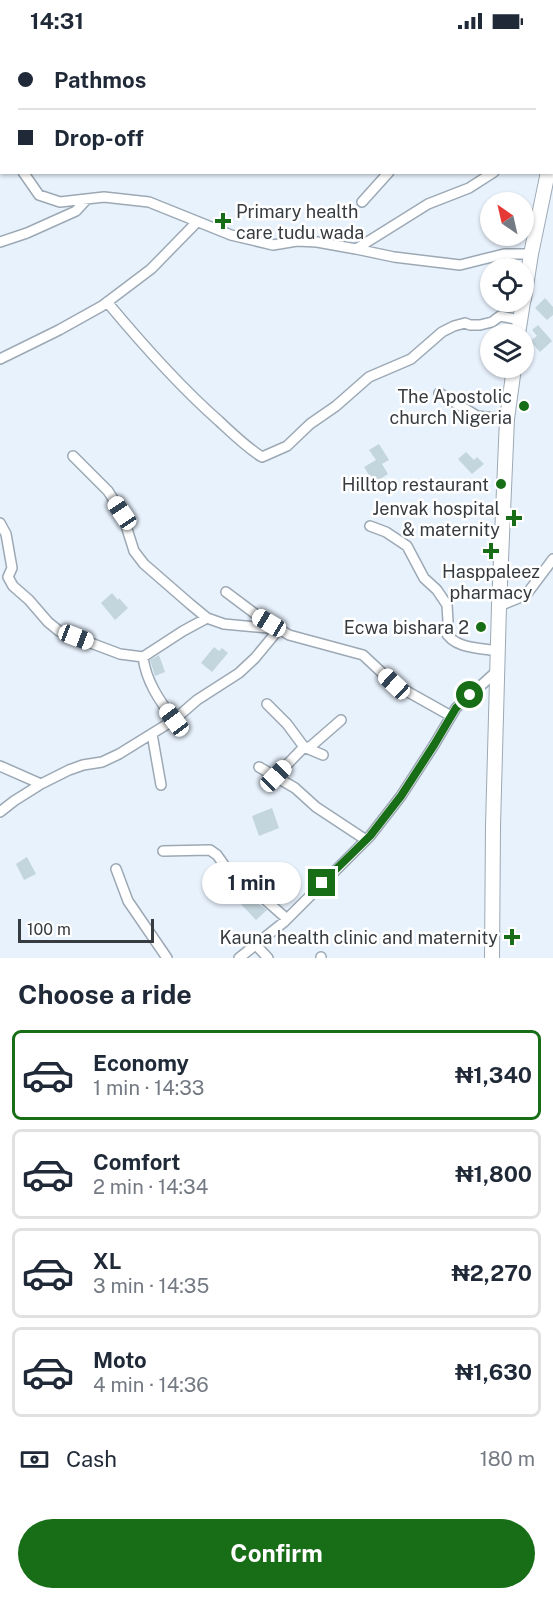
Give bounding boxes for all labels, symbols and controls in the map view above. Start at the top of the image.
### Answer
text: 14:31 [30,8,84,34]
text: Pathmos [54,67,146,93]
text: Drop-off [54,125,144,151]
north arrow [480,192,534,246]
map controls [480,192,534,378]
place label: Primary health care tudu wada [236,201,364,243]
marker: Primary health care tudu wada [214,212,232,230]
button: locate [480,258,534,312]
button: layers [480,324,534,378]
place label: The Apostolic church Nigeria [390,386,512,428]
marker: The Apostolic church Nigeria [517,399,531,413]
place label: Hilltop restaurant [342,474,489,495]
marker: Hilltop restaurant [494,477,508,491]
car [104,493,140,533]
place label: Jenvak hospital & maternity [372,498,500,540]
marker: Jenvak hospital & maternity [505,509,523,527]
marker: Hasppaleez pharmacy [484,544,498,558]
place label: Hasppaleez pharmacy [442,561,540,603]
car [249,606,289,640]
place label: Ecwa bishara 2 [344,617,469,638]
marker: Ecwa bishara 2 [474,620,488,634]
car [56,622,96,652]
car [375,665,413,703]
route start [456,681,483,708]
car [156,700,192,740]
car [257,757,295,795]
callout: 1 min [202,862,301,904]
route end [308,869,335,896]
text: 1 min [227,871,276,895]
scale bar [18,916,154,944]
text: 100 m [27,920,71,939]
place label: Kauna health clinic and maternity [219,927,498,948]
marker: Kauna health clinic and maternity [503,928,521,946]
text: Choose a ride [18,978,192,1010]
icon: car [21,1048,75,1102]
text: Economy [93,1050,189,1076]
text: ₦1,340 [455,1062,532,1088]
text: 1 min · 14:33 [93,1076,204,1100]
icon: car [21,1147,75,1201]
text: Comfort [93,1149,180,1175]
text: ₦1,800 [455,1161,532,1187]
text: 2 min · 14:34 [93,1175,208,1199]
icon: car [21,1246,75,1300]
text: XL [93,1248,121,1274]
text: ₦2,270 [452,1260,532,1286]
text: 3 min · 14:35 [93,1274,209,1298]
icon: car [21,1345,75,1399]
text: Moto [93,1347,147,1373]
text: ₦1,630 [455,1359,532,1385]
text: 4 min · 14:36 [93,1373,209,1397]
icon: cash [18,1443,51,1476]
text: Cash [66,1446,117,1472]
text: 180 m [480,1447,535,1471]
button: Confirm [18,1519,535,1588]

